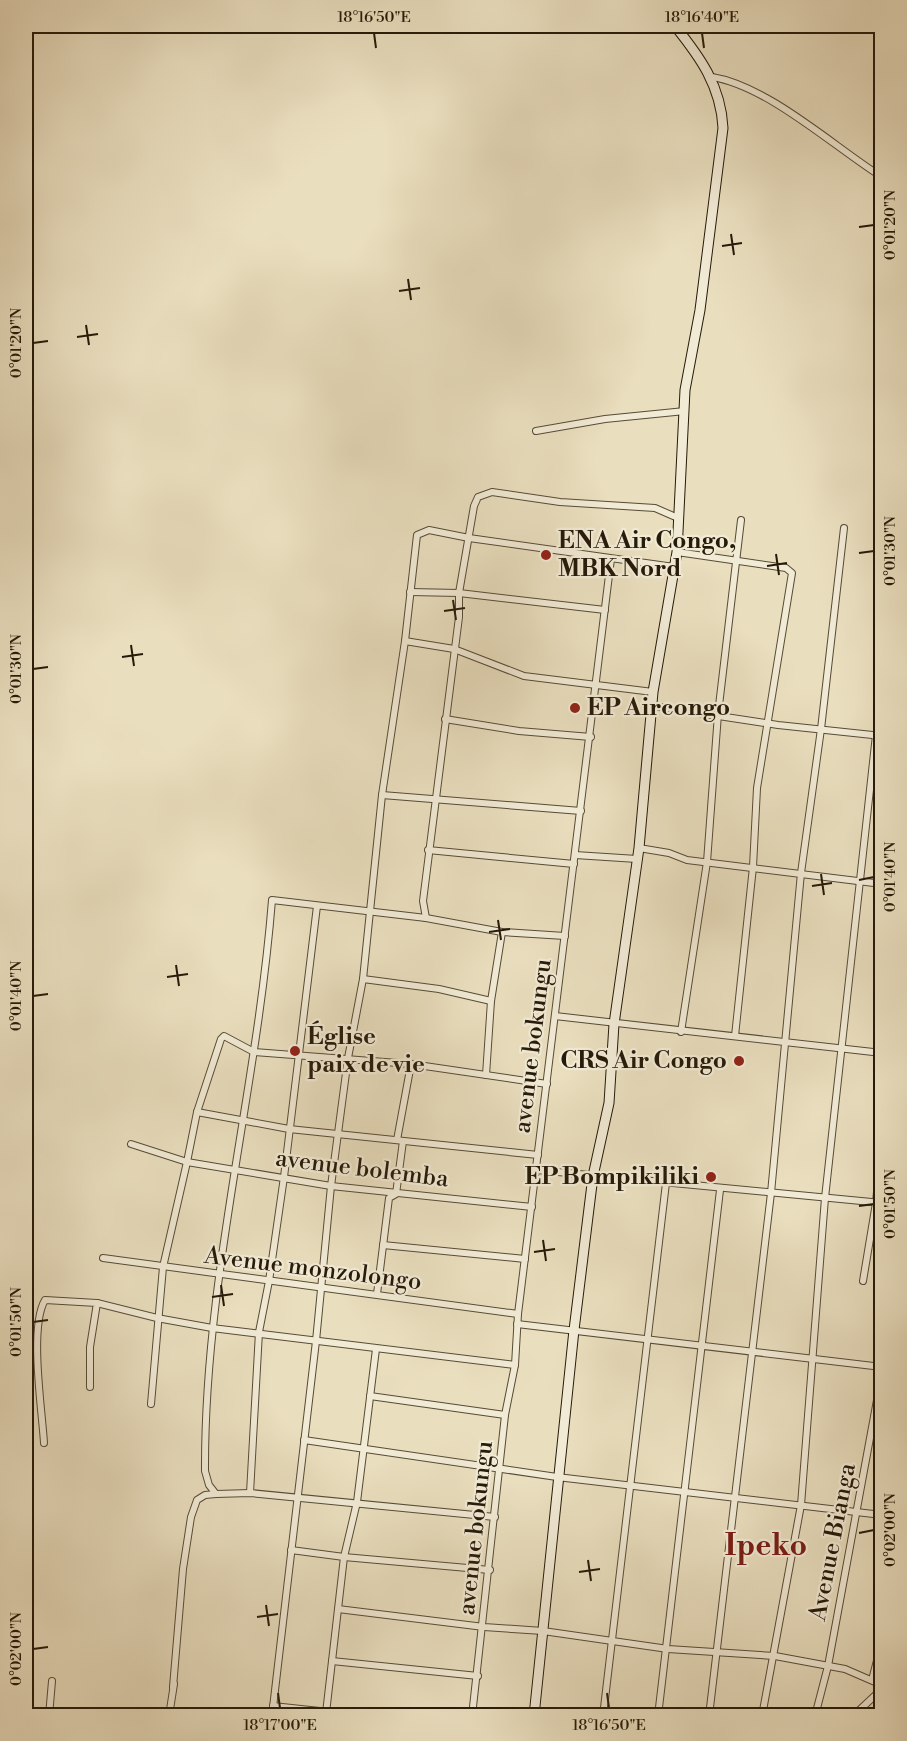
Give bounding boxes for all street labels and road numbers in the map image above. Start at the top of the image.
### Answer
street label: avenue bokungu [507,957,559,1135]
street label: avenue bolemba [274,1144,451,1195]
street label: Avenue monzolongo [202,1241,423,1297]
street label: avenue bokungu [452,1439,500,1617]
street label: Avenue Bianga [803,1460,863,1624]

